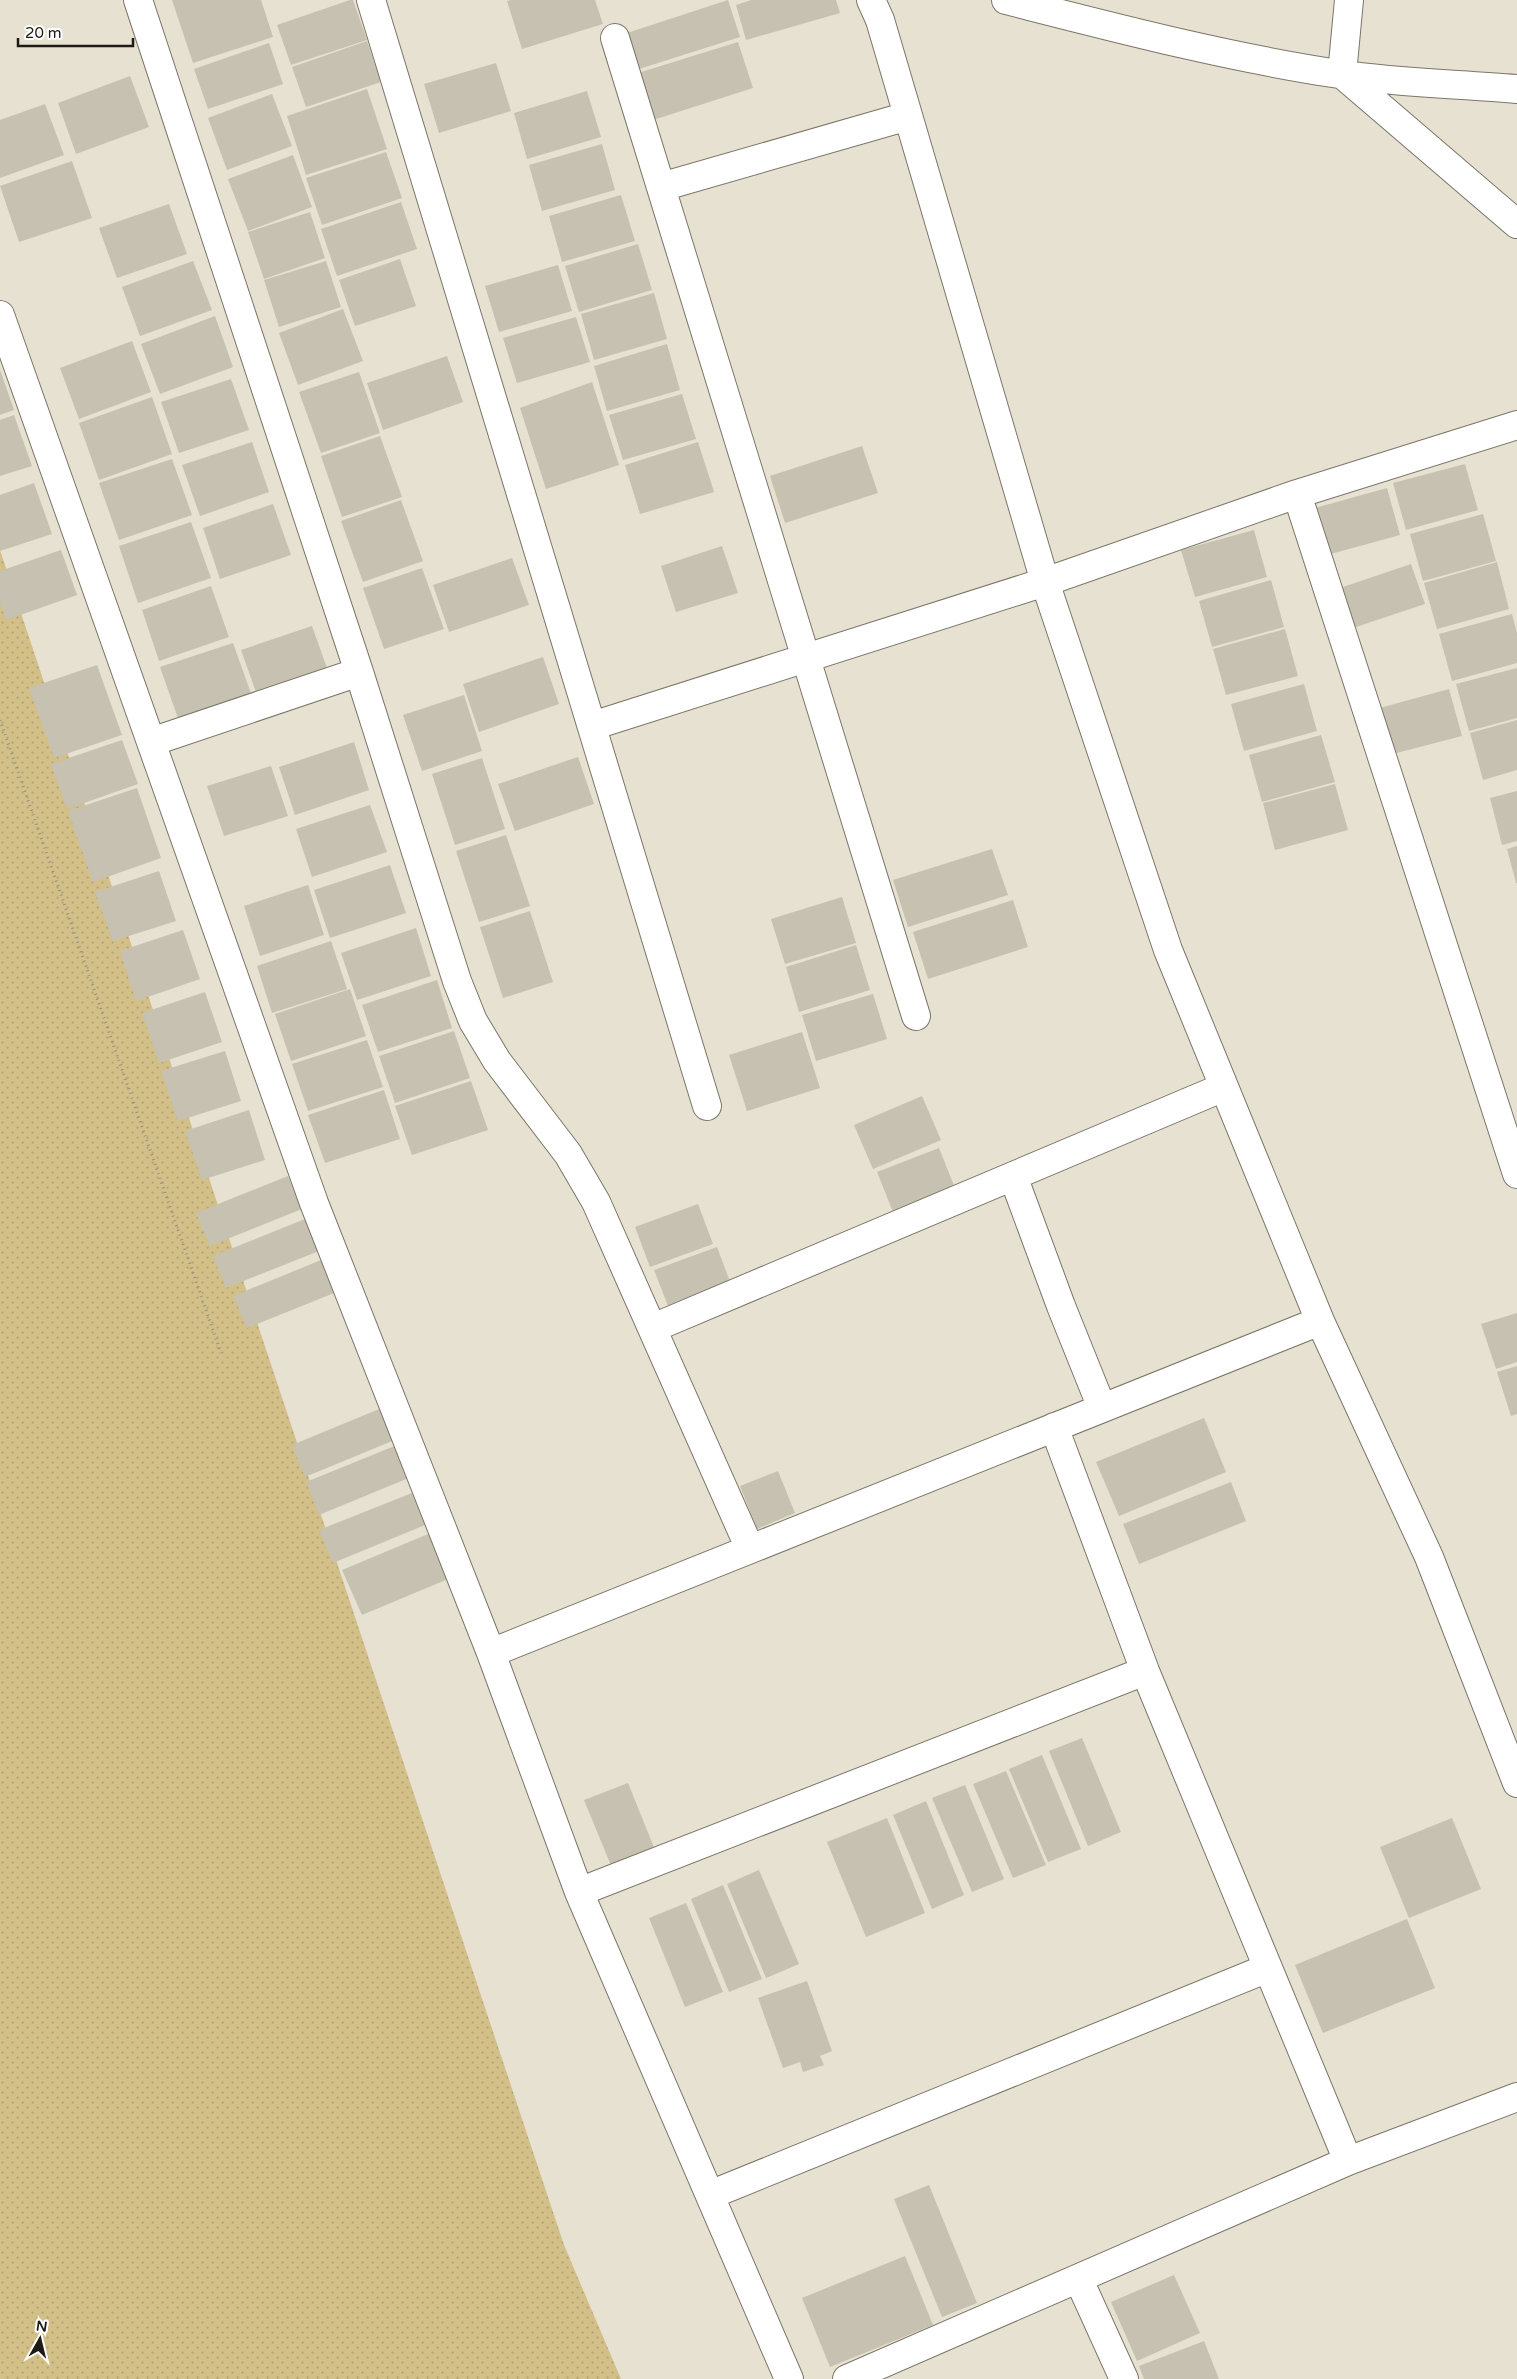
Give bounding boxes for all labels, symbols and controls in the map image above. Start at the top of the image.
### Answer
scale bar [18,15,132,47]
text: 20 m [25,24,62,42]
north arrow [15,2314,65,2364]
text: N [35,2317,48,2336]

